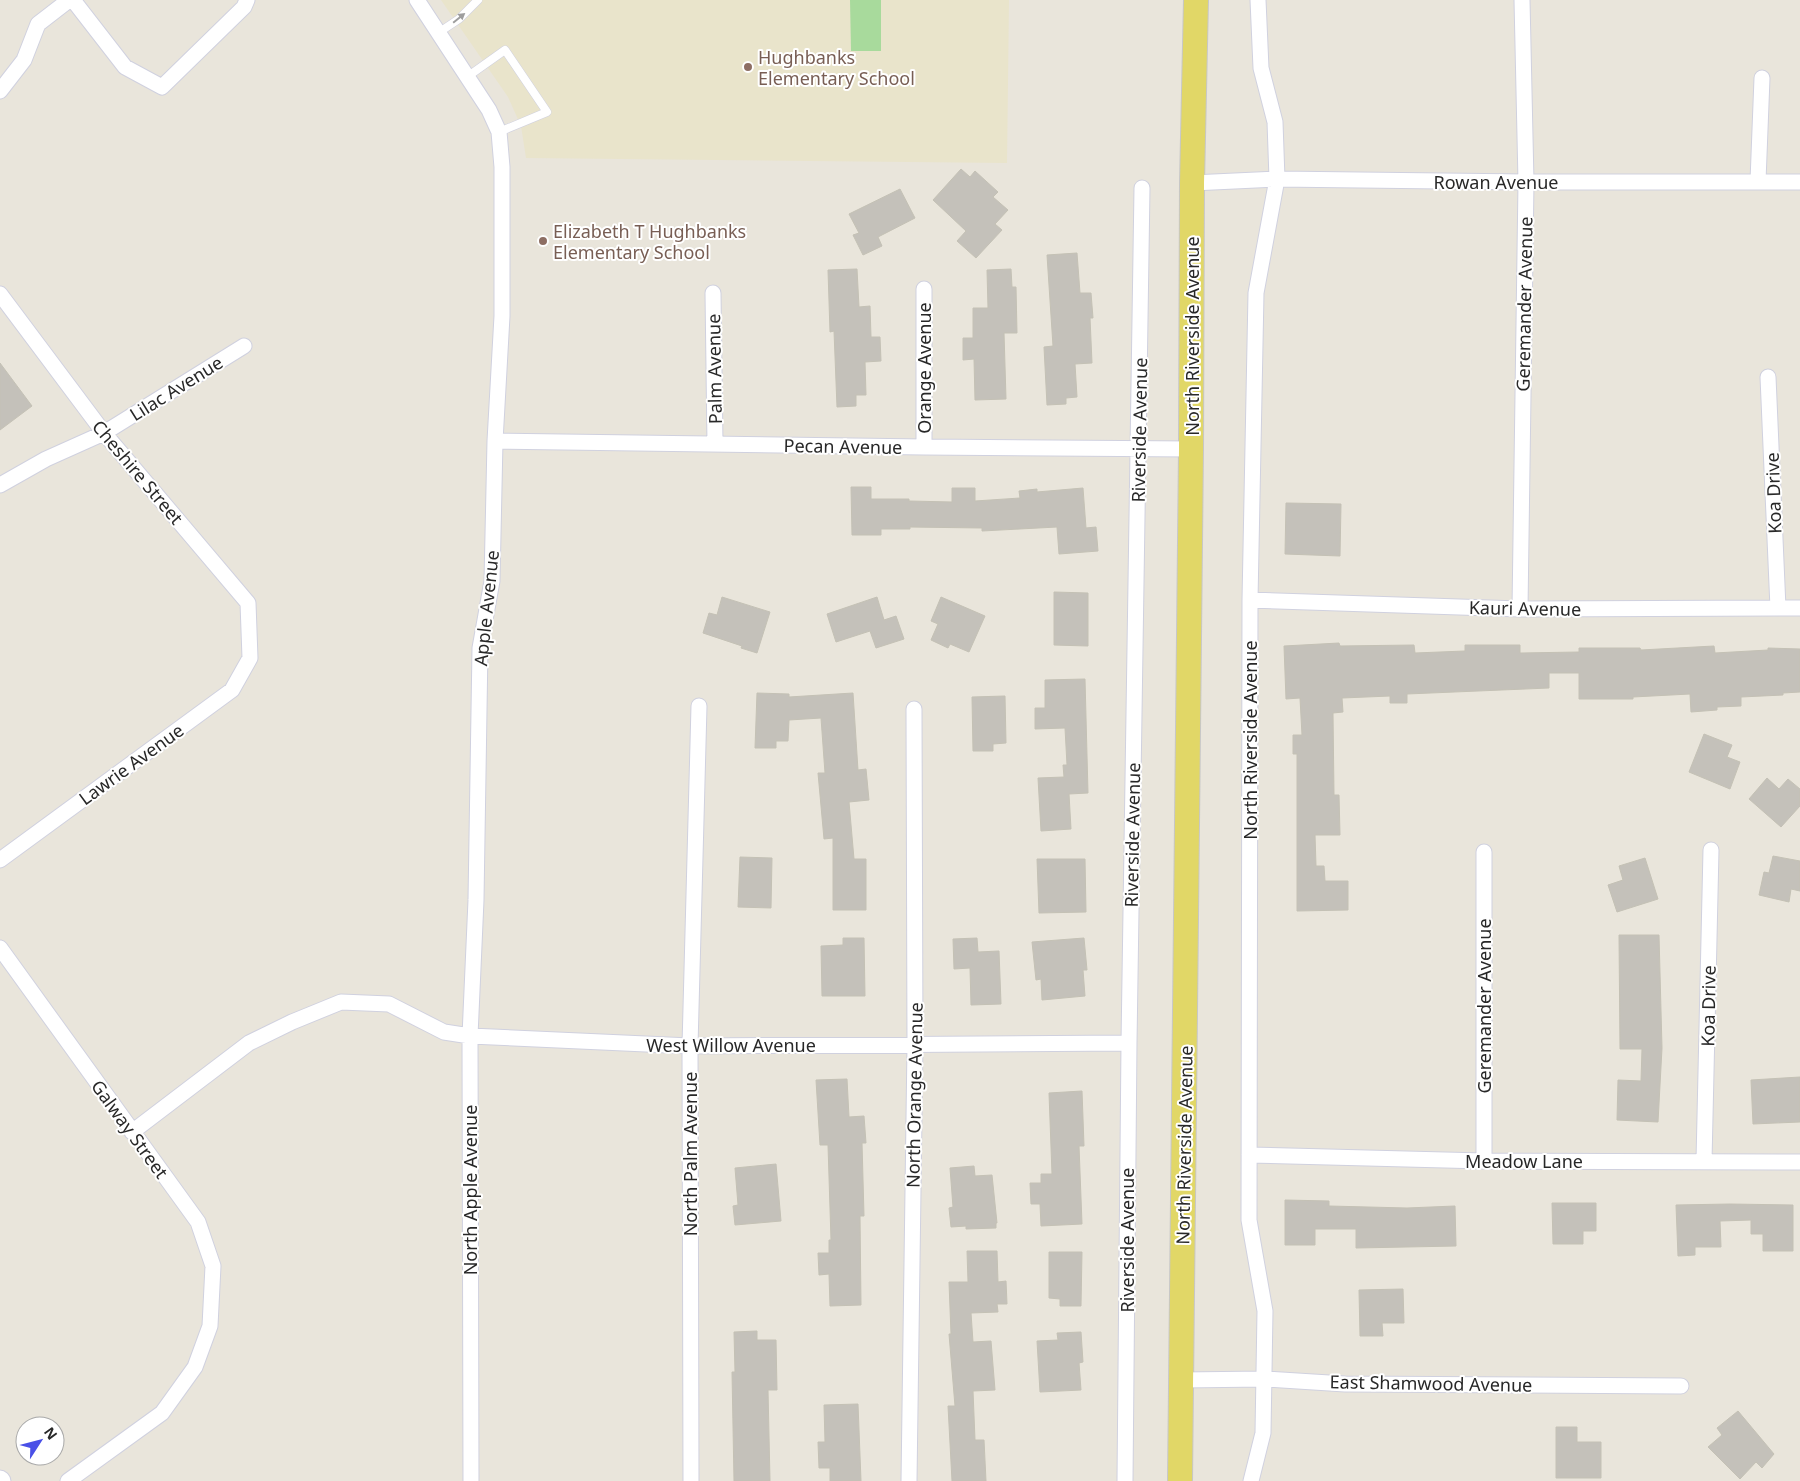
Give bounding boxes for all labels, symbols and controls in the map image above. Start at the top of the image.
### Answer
one-way arrow [453,12,466,23]
place label: Hughbanks Elementary School [758,45,915,90]
marker: Hughbanks Elementary School [742,61,754,73]
street label: Rowan Avenue [1434,170,1558,194]
street label: Geremander Avenue [1510,216,1538,392]
place label: Elizabeth T Hughbanks Elementary School [553,219,746,264]
marker: Elizabeth T Hughbanks Elementary School [537,235,549,247]
street label: North Riverside Avenue [1180,236,1204,436]
street label: Orange Avenue [912,302,936,434]
street label: Palm Avenue [701,314,727,424]
street label: Lilac Avenue [125,350,227,426]
street label: Riverside Avenue [1126,357,1152,503]
street label: Cheshire Street [87,415,189,530]
street label: Pecan Avenue [783,433,903,459]
street label: Koa Drive [1760,452,1786,534]
street label: Apple Avenue [468,549,504,667]
street label: Kauri Avenue [1469,595,1581,621]
street label: North Riverside Avenue [1238,640,1262,840]
street label: Lawrie Avenue [74,718,188,810]
street label: Riverside Avenue [1119,762,1145,908]
street label: Geremander Avenue [1472,918,1496,1094]
street label: Koa Drive [1695,965,1721,1047]
street label: North Orange Avenue [900,1002,928,1188]
street label: West Willow Avenue [646,1033,816,1057]
street label: North Riverside Avenue [1170,1045,1198,1245]
street label: North Palm Avenue [678,1072,702,1236]
street label: Galway Street [86,1075,174,1183]
street label: North Apple Avenue [458,1105,482,1275]
street label: Meadow Lane [1465,1149,1583,1173]
street label: Riverside Avenue [1115,1168,1139,1312]
street label: East Shamwood Avenue [1329,1369,1533,1397]
north arrow [15,1416,65,1466]
text: N [40,1423,62,1443]

